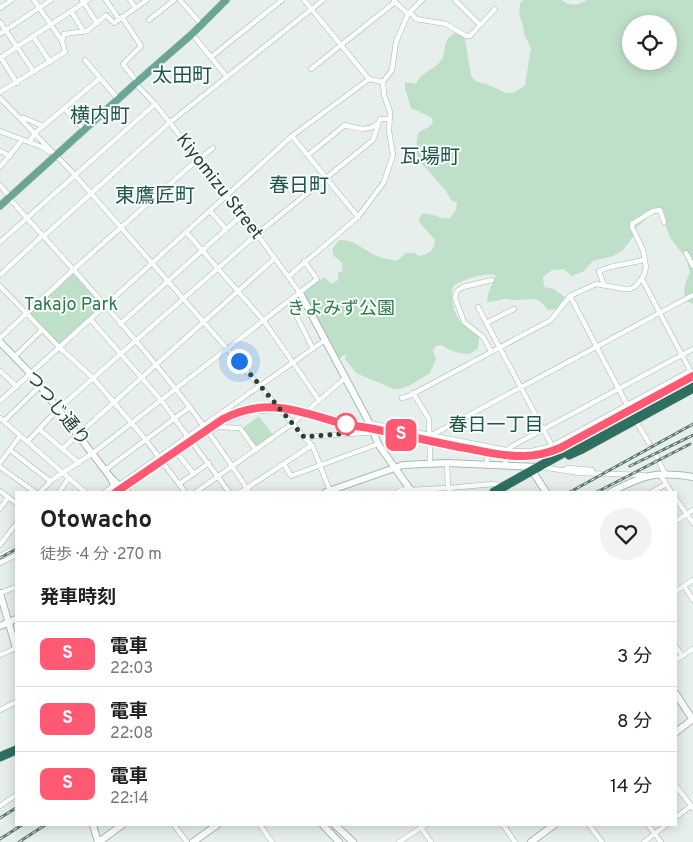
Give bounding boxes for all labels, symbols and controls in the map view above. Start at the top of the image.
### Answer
map controls [622,15,677,70]
button: locate [622,15,677,70]
district label: 太田町 [152,64,212,90]
district label: 横内町 [70,104,130,130]
street label: Kiyomizu Street [170,129,268,245]
district label: 瓦場町 [400,145,460,171]
district label: 春日町 [269,174,329,200]
district label: 東鷹匠町 [115,184,195,210]
park label: Takajo Park [24,294,118,317]
park label: きよみず公園 [287,298,395,321]
your location [227,349,252,374]
street label: つつじ通り [20,367,94,451]
unlabelled marker [335,413,357,435]
district label: 春日一丁目 [448,414,544,438]
line badge: S [385,419,417,451]
text: S [395,423,407,446]
text: Otowacho [40,506,152,536]
button: heart [600,508,652,560]
text: 徒歩 · 4 分 · 270 m [40,545,162,565]
text: 発車時刻 [40,586,116,610]
text: 電車 [110,635,148,659]
text: S [62,642,73,665]
text: 3 分 [617,645,652,669]
text: 22:03 [110,659,153,679]
text: 電車 [110,700,148,724]
text: S [62,707,73,730]
text: 8 分 [617,710,652,734]
text: 22:08 [110,724,153,744]
text: 電車 [110,765,148,789]
text: S [62,772,73,795]
text: 14 分 [610,775,652,799]
text: 22:14 [110,789,149,809]

